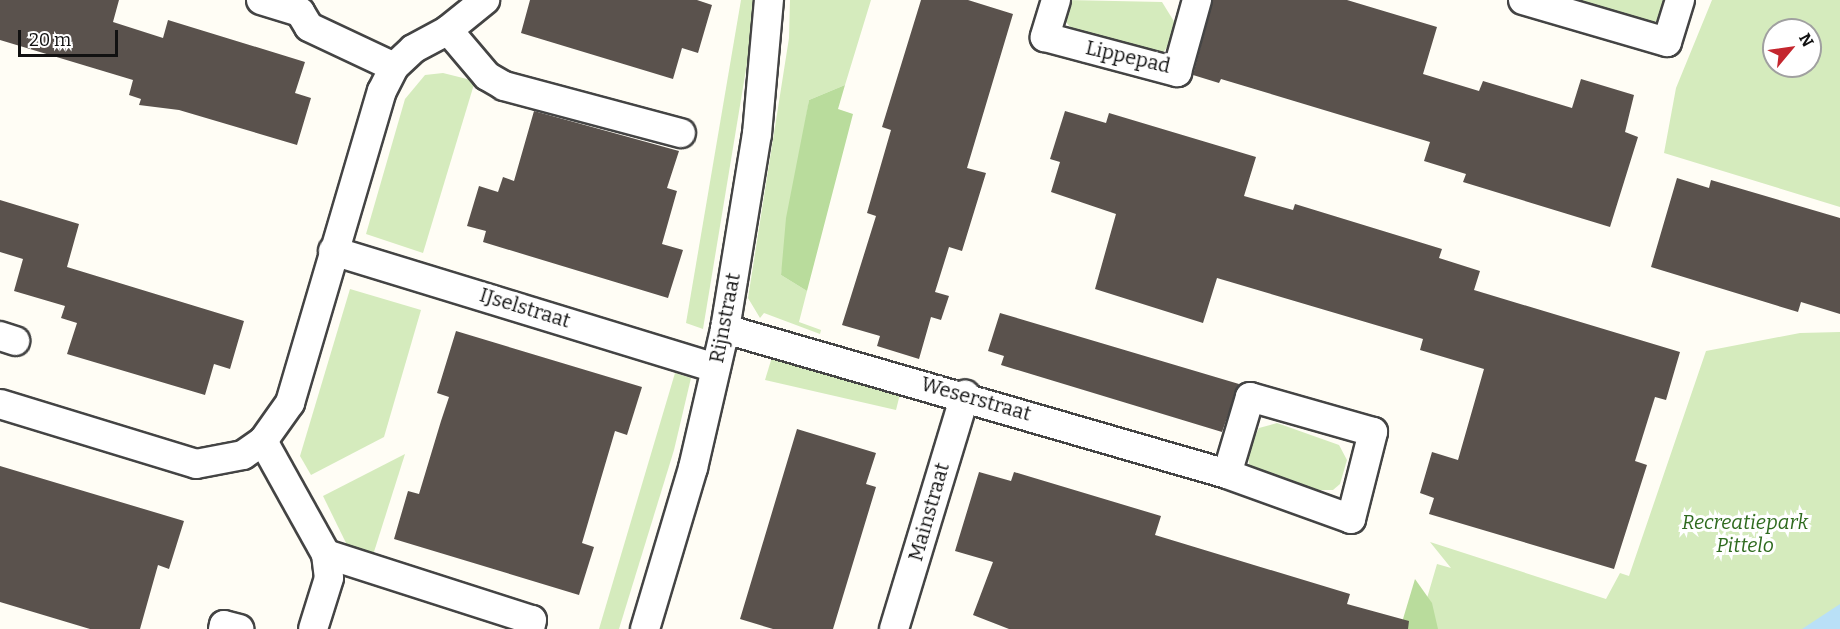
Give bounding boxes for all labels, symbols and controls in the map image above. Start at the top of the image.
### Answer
scale bar [21,18,122,56]
north arrow [1762,18,1822,78]
text: 20 m [29,29,71,51]
text: N [1795,30,1818,50]
street label: Lippepad [1083,36,1173,78]
street label: Rijnstraat [705,271,745,365]
street label: IJselstraat [477,283,573,333]
street label: Weserstraat [918,372,1034,426]
street label: Mainstraat [904,460,954,564]
park label: Recreatiepark Pittelo [1682,511,1808,558]

